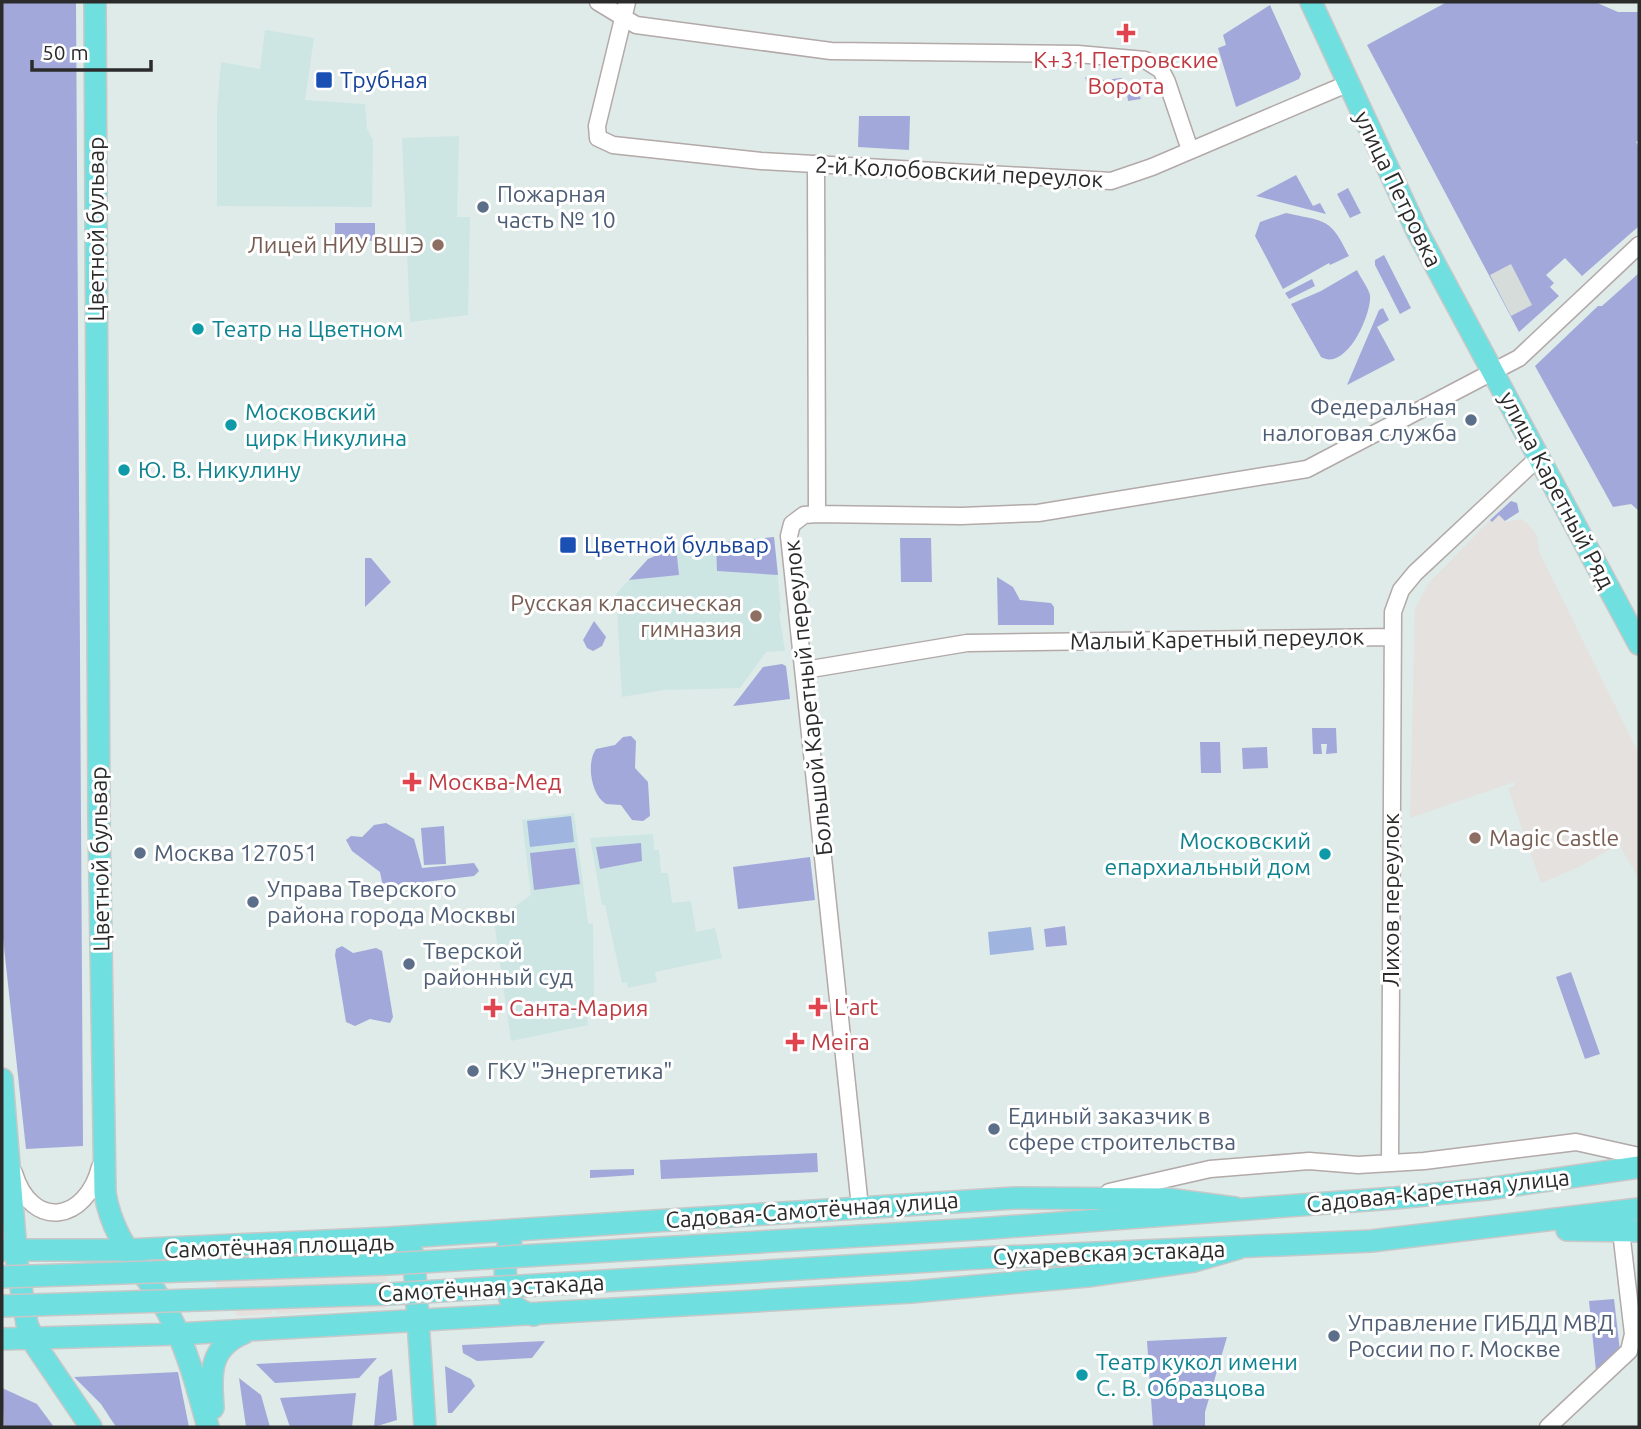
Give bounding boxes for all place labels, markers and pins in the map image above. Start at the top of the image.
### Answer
marker: К+31 Петровские Ворота [1116,23,1136,43]
place label: К+31 Петровские Ворота [1033,47,1219,98]
place label: Трубная [340,67,428,92]
marker: Трубная [314,70,334,90]
place label: Пожарная часть № 10 [497,181,616,232]
marker: Пожарная часть № 10 [475,199,491,215]
place label: Лицей НИУ ВШЭ [248,232,424,257]
marker: Лицей НИУ ВШЭ [430,237,446,253]
place label: Театр на Цветном [212,316,403,341]
marker: Театр на Цветном [190,321,206,337]
place label: Федеральная налоговая служба [1262,394,1457,445]
place label: Московский цирк Никулина [245,399,407,450]
marker: Федеральная налоговая служба [1463,412,1479,428]
marker: Московский цирк Никулина [223,417,239,433]
place label: Ю. В. Никулину [138,457,301,482]
marker: Ю. В. Никулину [116,462,132,478]
place label: Цветной бульвар [584,532,769,557]
marker: Цветной бульвар [558,535,578,555]
place label: Русская классическая гимназия [510,590,742,641]
marker: Русская классическая гимназия [748,608,764,624]
place label: Москва-Мед [428,769,561,794]
marker: Москва-Мед [402,772,422,792]
place label: Magic Castle [1489,825,1619,850]
place label: Московский епархиальный дом [1105,828,1311,879]
marker: Magic Castle [1467,830,1483,846]
place label: Москва 127051 [154,840,318,865]
marker: Москва 127051 [132,845,148,861]
marker: Московский епархиальный дом [1317,846,1333,862]
place label: Управа Тверского района города Москвы [267,876,516,927]
marker: Управа Тверского района города Москвы [245,894,261,910]
place label: Тверской районный суд [423,938,573,989]
marker: Тверской районный суд [401,956,417,972]
place label: L'art [834,994,878,1019]
place label: Санта-Мария [509,995,648,1020]
marker: L'art [808,997,828,1017]
marker: Санта-Мария [483,998,503,1018]
place label: Meira [811,1029,870,1054]
marker: Meira [785,1032,805,1052]
place label: ГКУ "Энергетика" [487,1058,672,1083]
marker: ГКУ "Энергетика" [465,1063,481,1079]
place label: Единый заказчик в сфере строительства [1008,1103,1236,1154]
marker: Единый заказчик в сфере строительства [986,1121,1002,1137]
place label: Управление ГИБДД МВД России по г. Москве [1348,1310,1613,1361]
marker: Управление ГИБДД МВД России по г. Москве [1326,1328,1342,1344]
place label: Театр кукол имени С. В. Образцова [1096,1349,1298,1400]
marker: Театр кукол имени С. В. Образцова [1074,1367,1090,1383]

